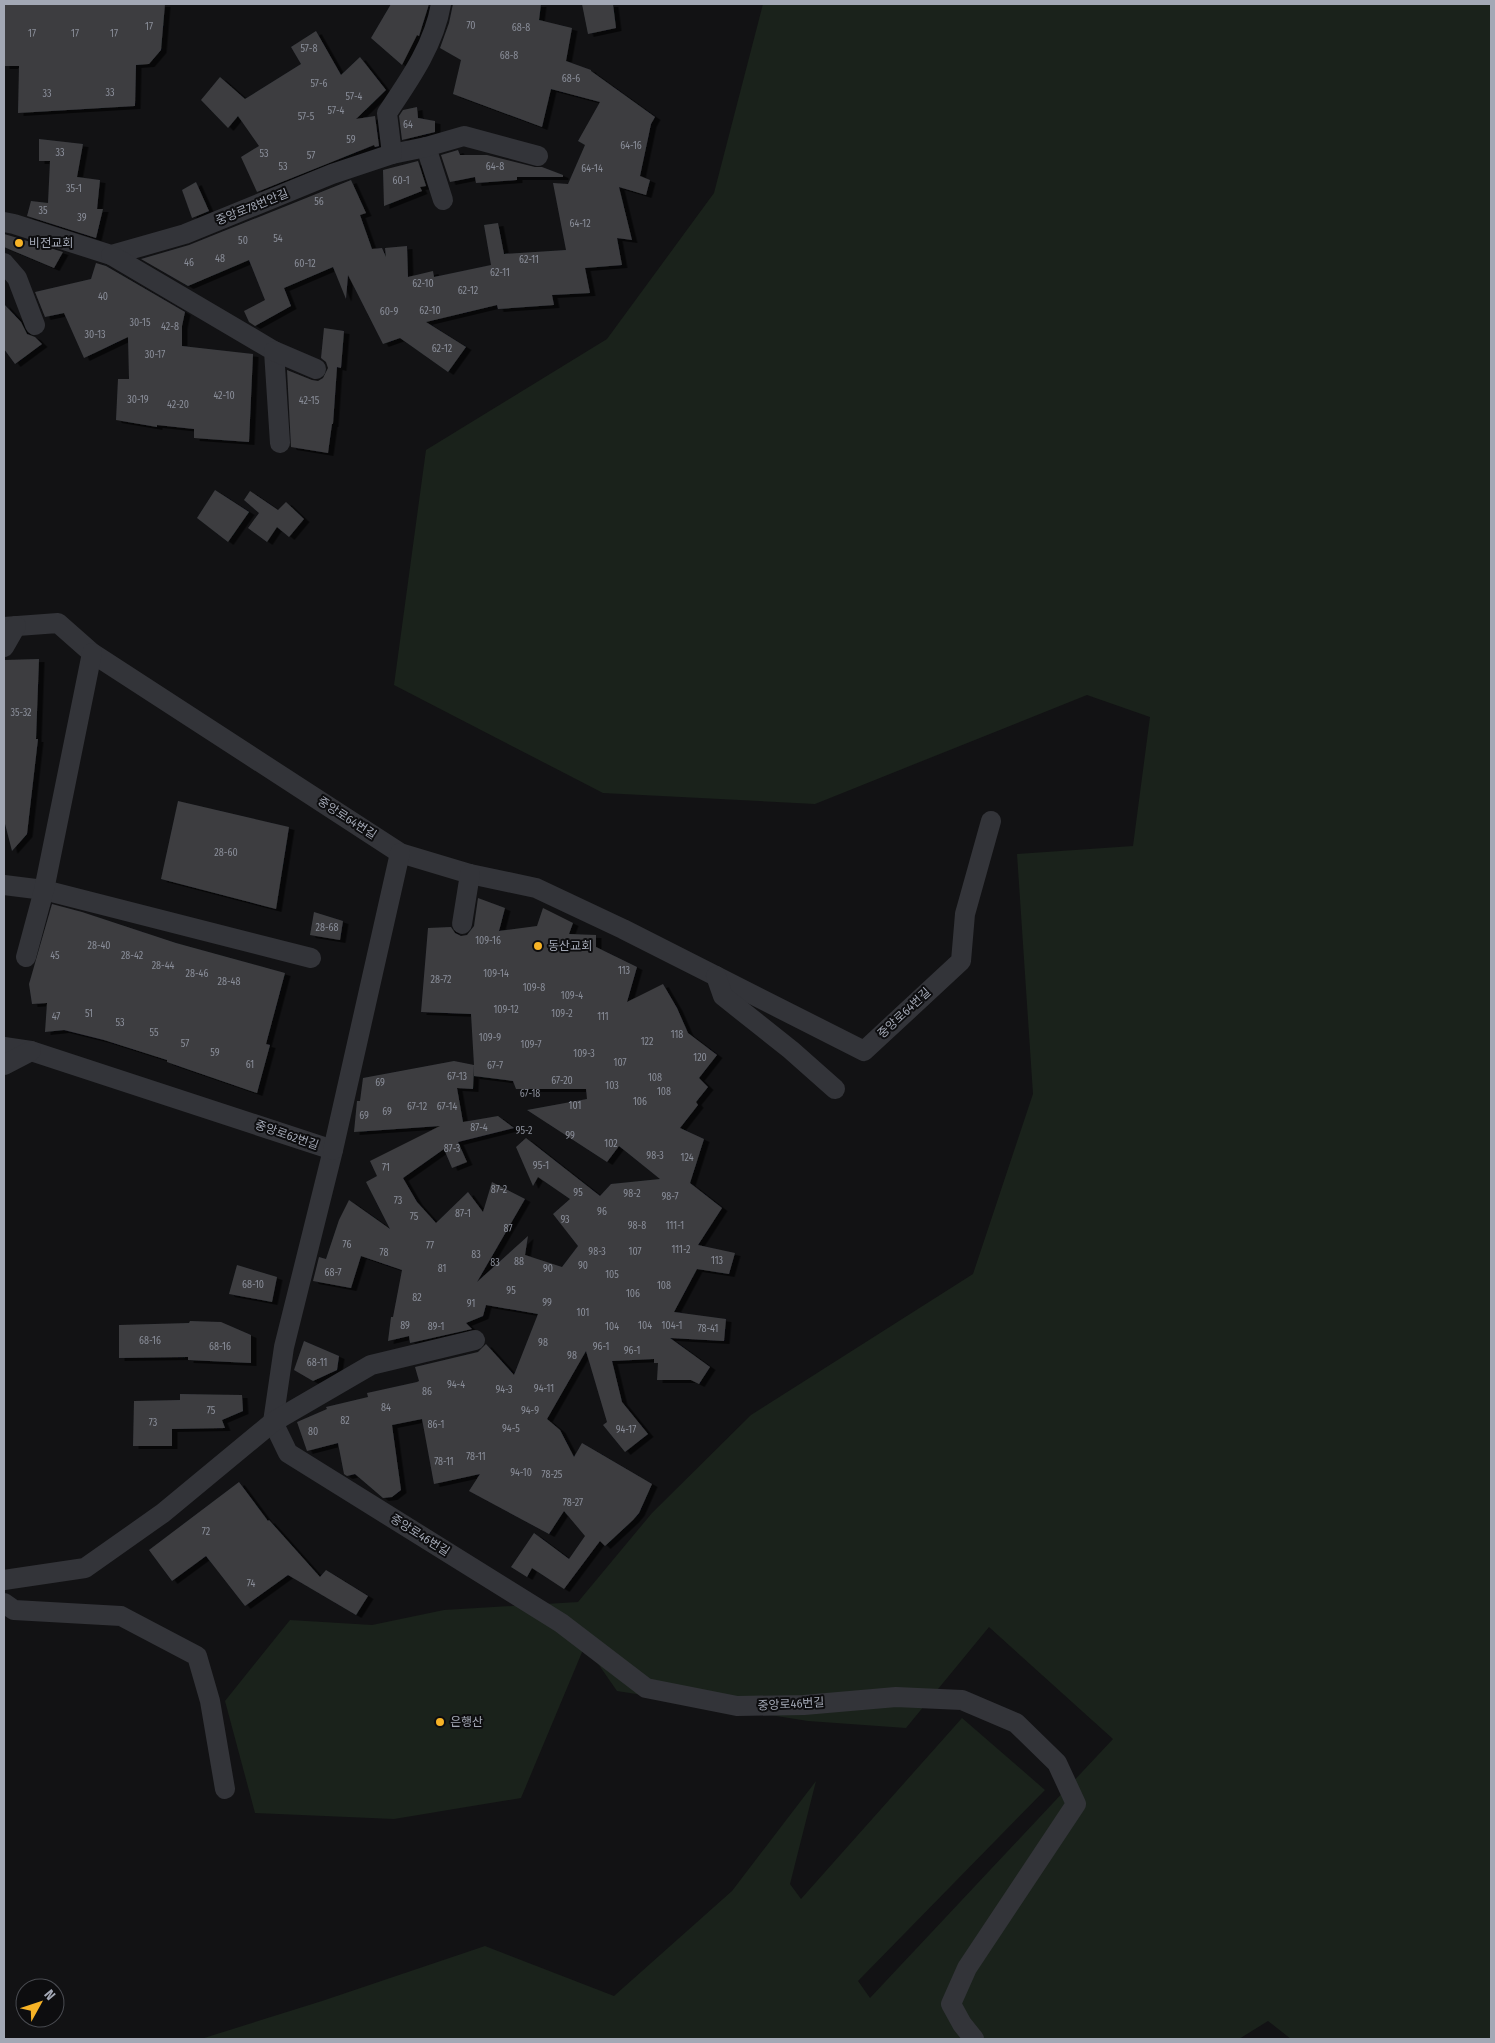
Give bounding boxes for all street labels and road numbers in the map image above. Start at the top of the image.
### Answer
street label: 중앙로78번안길 [214,186,290,228]
street label: 중앙로64번길 [315,794,379,842]
street label: 중앙로64번길 [875,985,933,1041]
street label: 중앙로62번길 [253,1118,321,1152]
street label: 중앙로46번길 [388,1511,452,1559]
street label: 중앙로46번길 [757,1695,825,1713]

